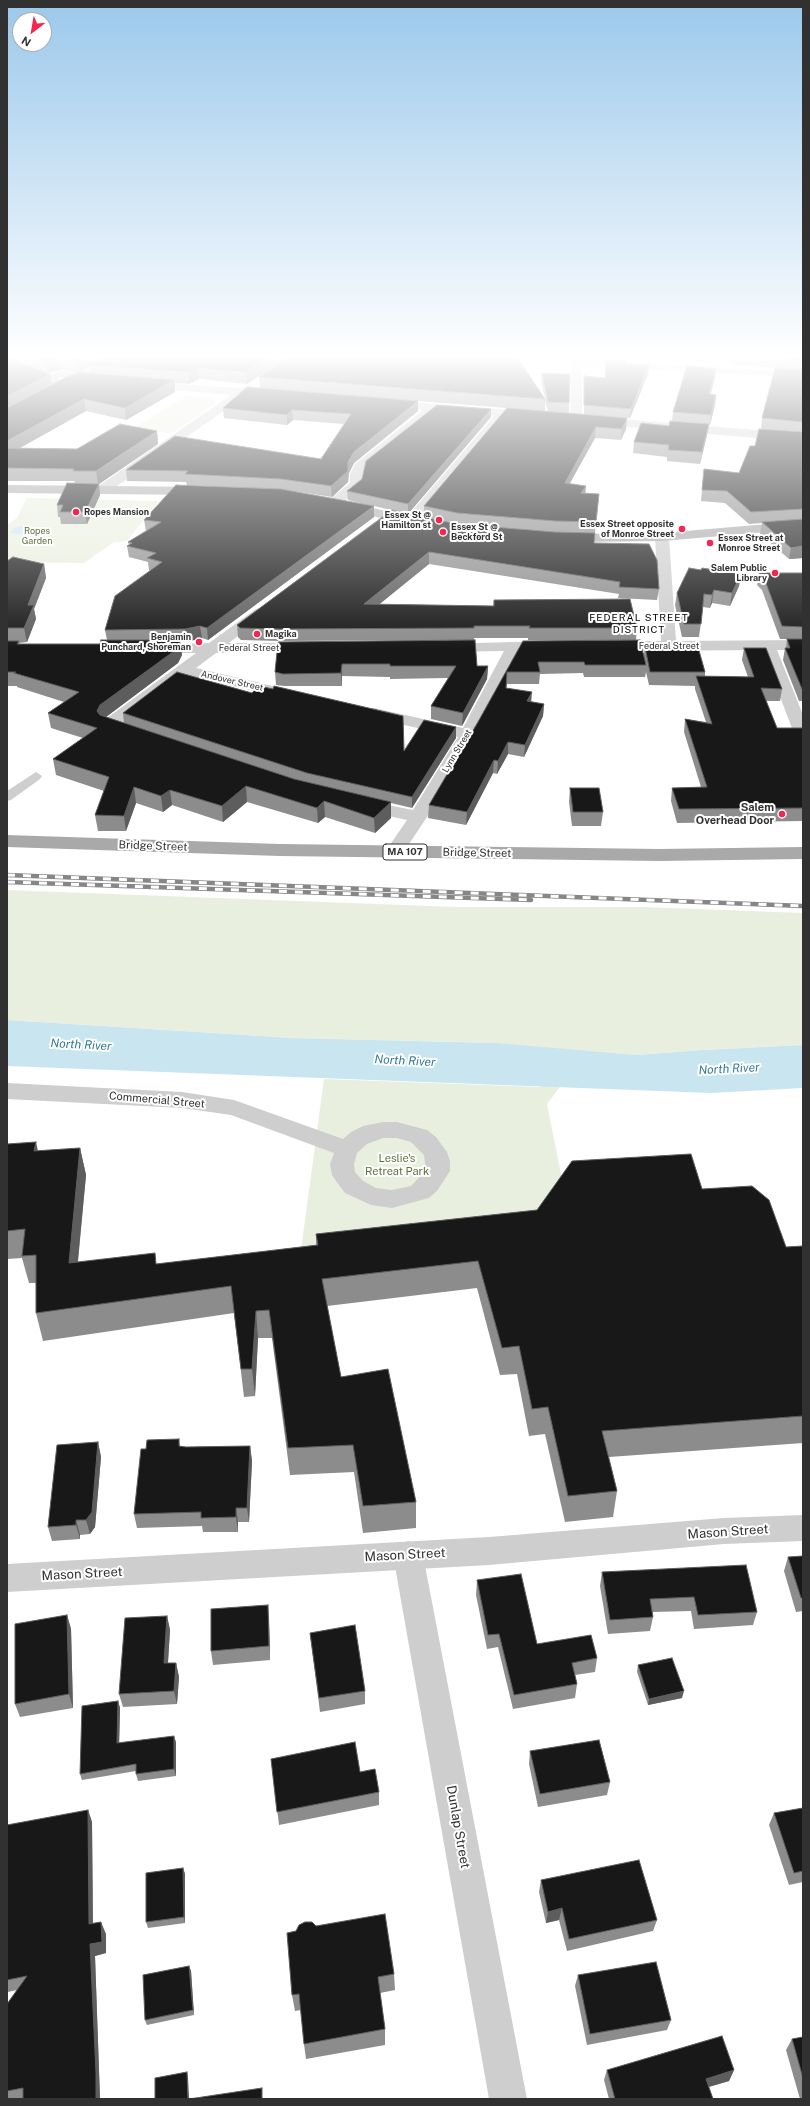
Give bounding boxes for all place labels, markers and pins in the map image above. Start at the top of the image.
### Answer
marker: Ropes Mansion [71,507,81,517]
place label: Ropes Mansion [84,507,149,517]
place label: Essex St @ Hamilton st [381,510,431,531]
marker: Essex St @ Hamilton st [434,515,444,525]
place label: Essex Street opposite of Monroe Street [580,519,674,540]
place label: Essex St @ Beckford St [451,522,502,543]
marker: Essex Street opposite of Monroe Street [677,524,687,534]
marker: Essex St @ Beckford St [438,527,448,537]
place label: Essex Street at Monroe Street [718,533,784,554]
marker: Essex Street at Monroe Street [705,538,715,548]
place label: Salem Public Library [711,563,767,584]
marker: Salem Public Library [770,568,780,578]
marker: Magika [252,629,262,639]
place label: Magika [265,629,297,639]
place label: Benjamin Punchard, Shoreman [101,632,191,653]
marker: Benjamin Punchard, Shoreman [194,637,204,647]
place label: Salem Overhead Door [696,801,774,827]
marker: Salem Overhead Door [777,809,787,819]

